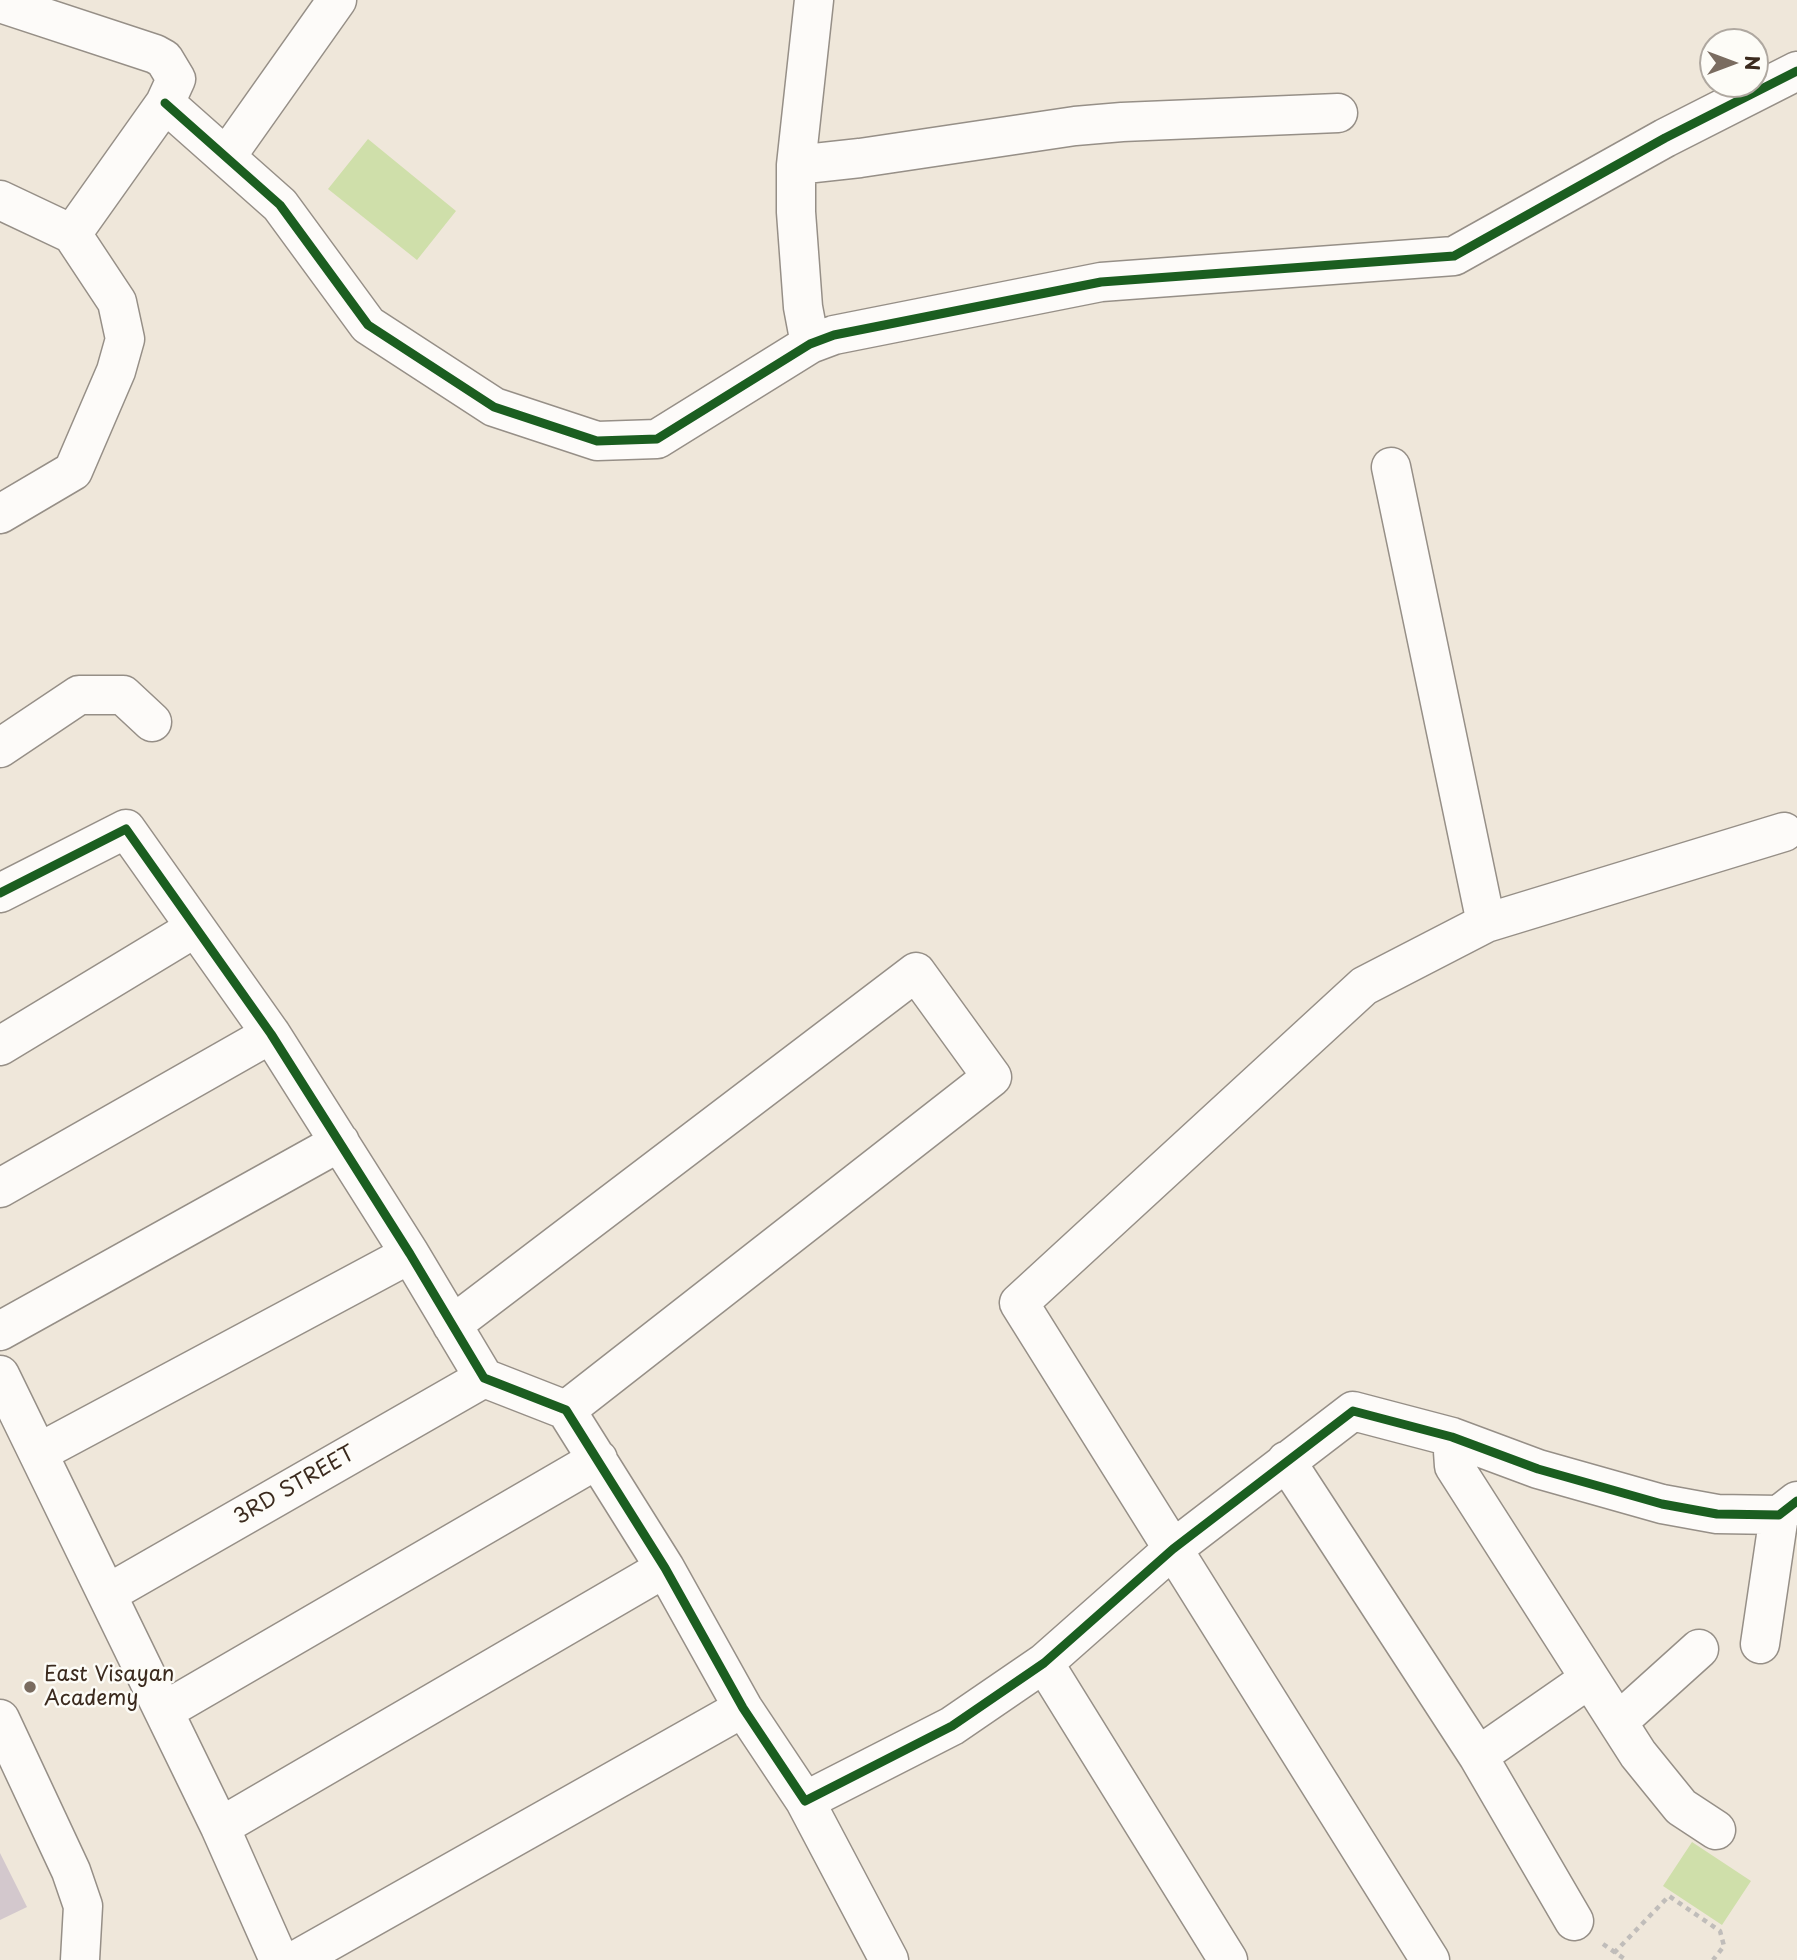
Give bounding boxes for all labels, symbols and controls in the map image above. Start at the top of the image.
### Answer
north arrow [1699,28,1769,98]
text: N [1739,55,1767,71]
street label: 3RD STREET [230,1441,360,1531]
place label: East Visayan Academy [44,1662,174,1712]
marker: East Visayan Academy [22,1679,38,1695]

